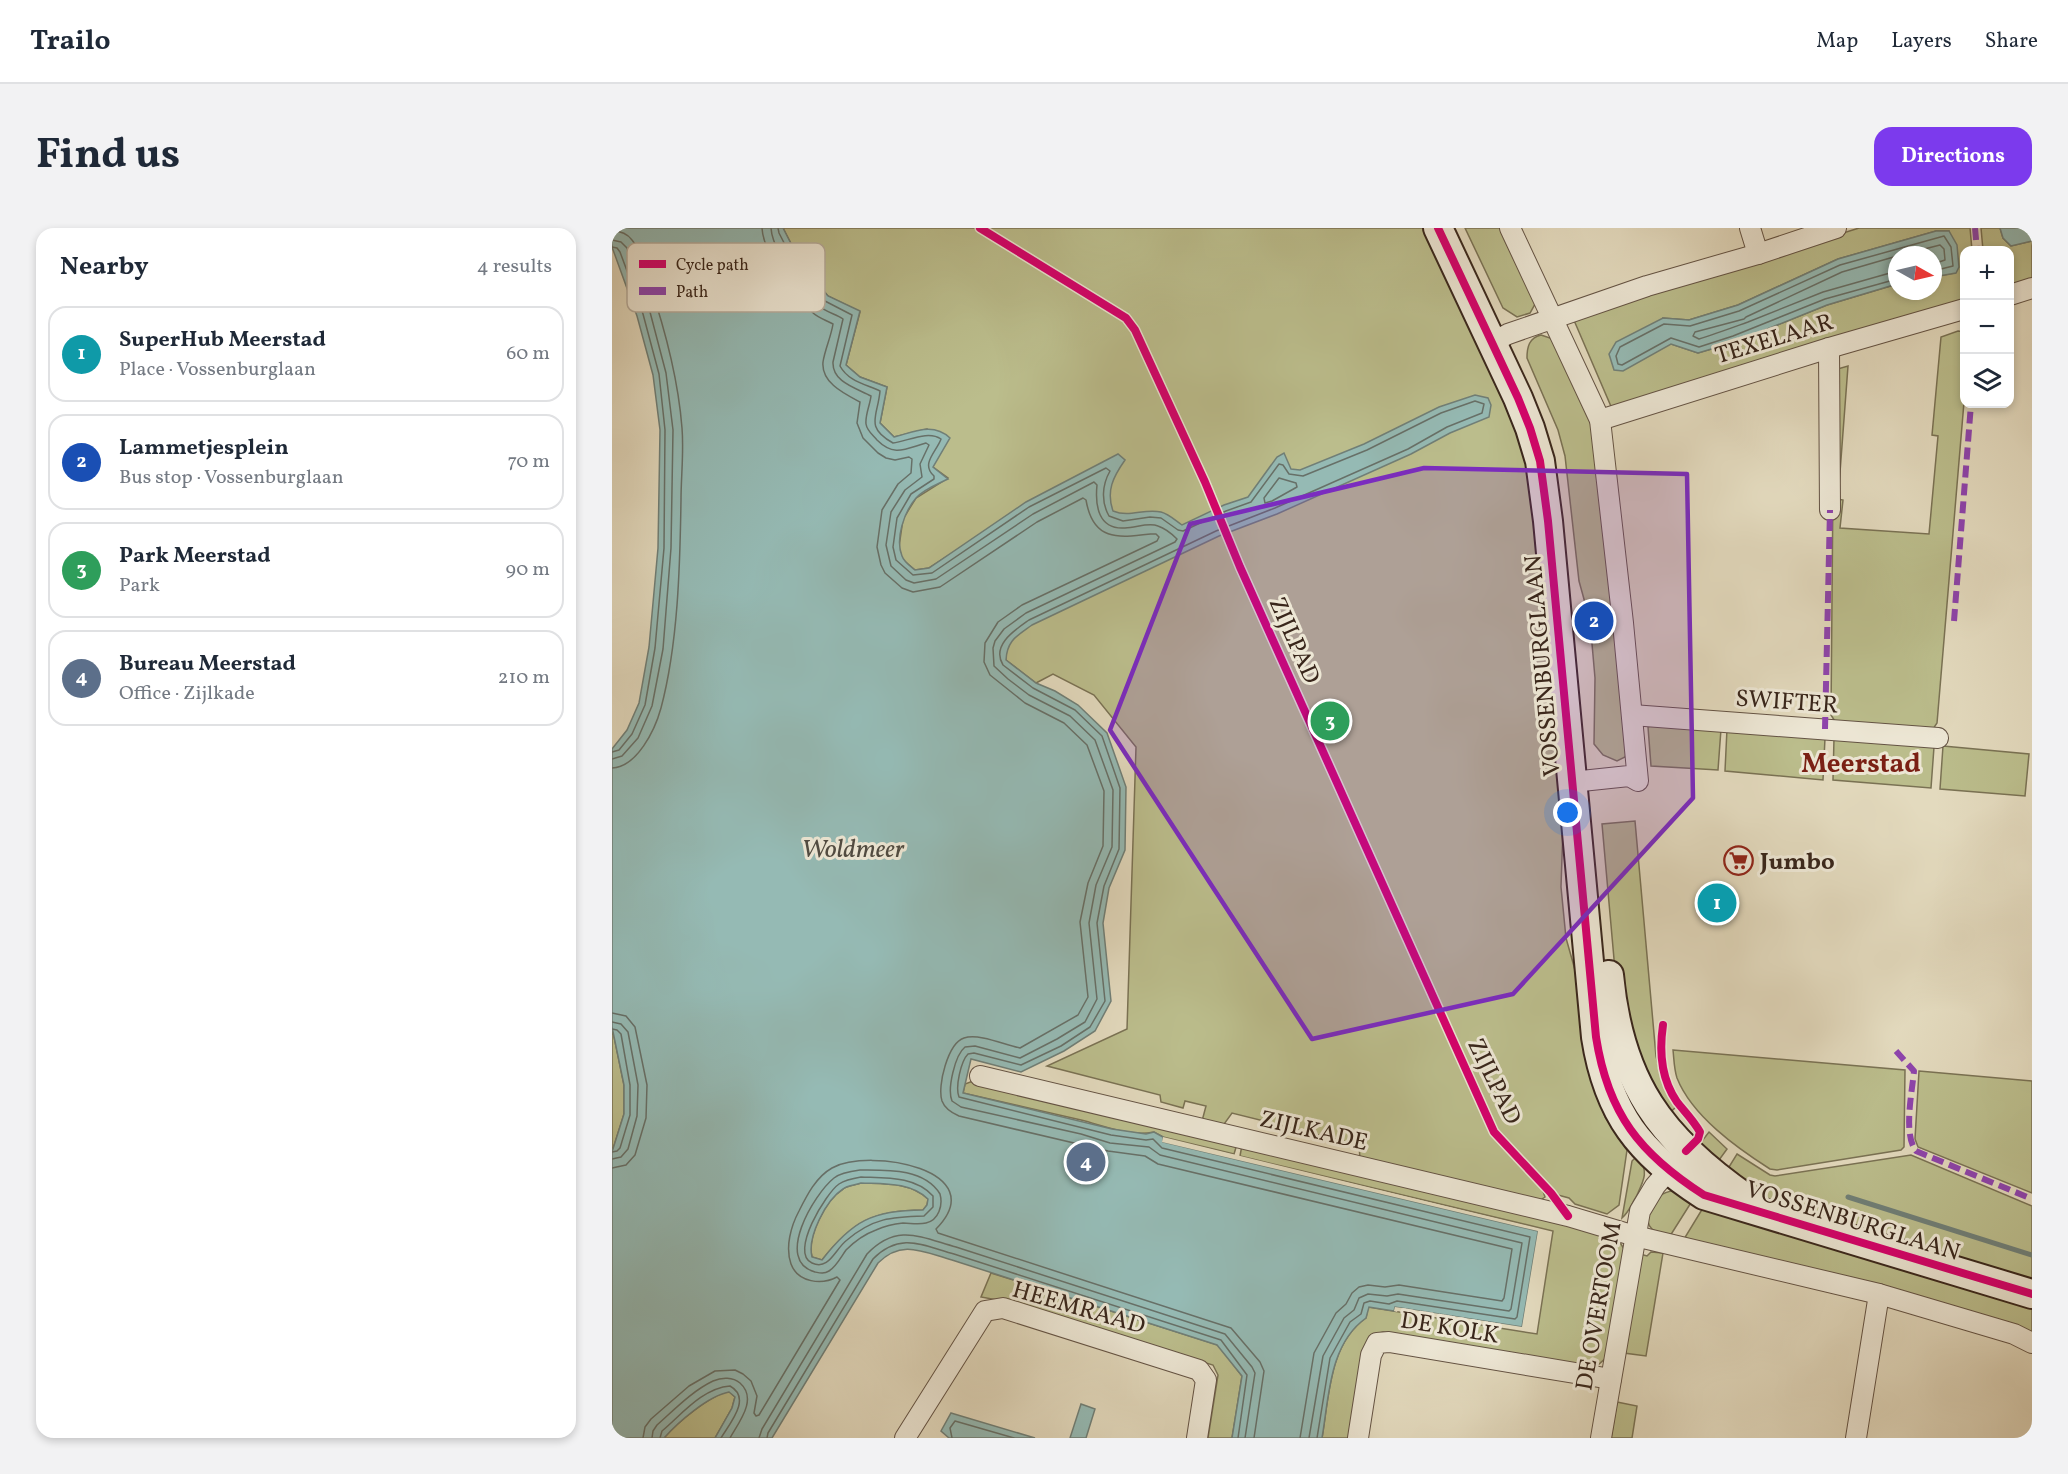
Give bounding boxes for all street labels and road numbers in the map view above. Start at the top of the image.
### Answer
street label: TEXELAAR [1711,306,1838,374]
street label: VOSSENBURGLAAN [1517,554,1571,778]
street label: ZIJLPAD [1259,592,1327,690]
street label: SWIFTER [1734,682,1839,724]
street label: ZIJLPAD [1458,1033,1529,1131]
street label: ZIJLKADE [1256,1103,1371,1161]
street label: VOSSENBURGLAAN [1741,1173,1964,1271]
street label: DE OVERTOOM [1568,1219,1632,1393]
street label: HEEMRAAD [1008,1274,1149,1344]
street label: DE KOLK [1398,1304,1502,1354]

